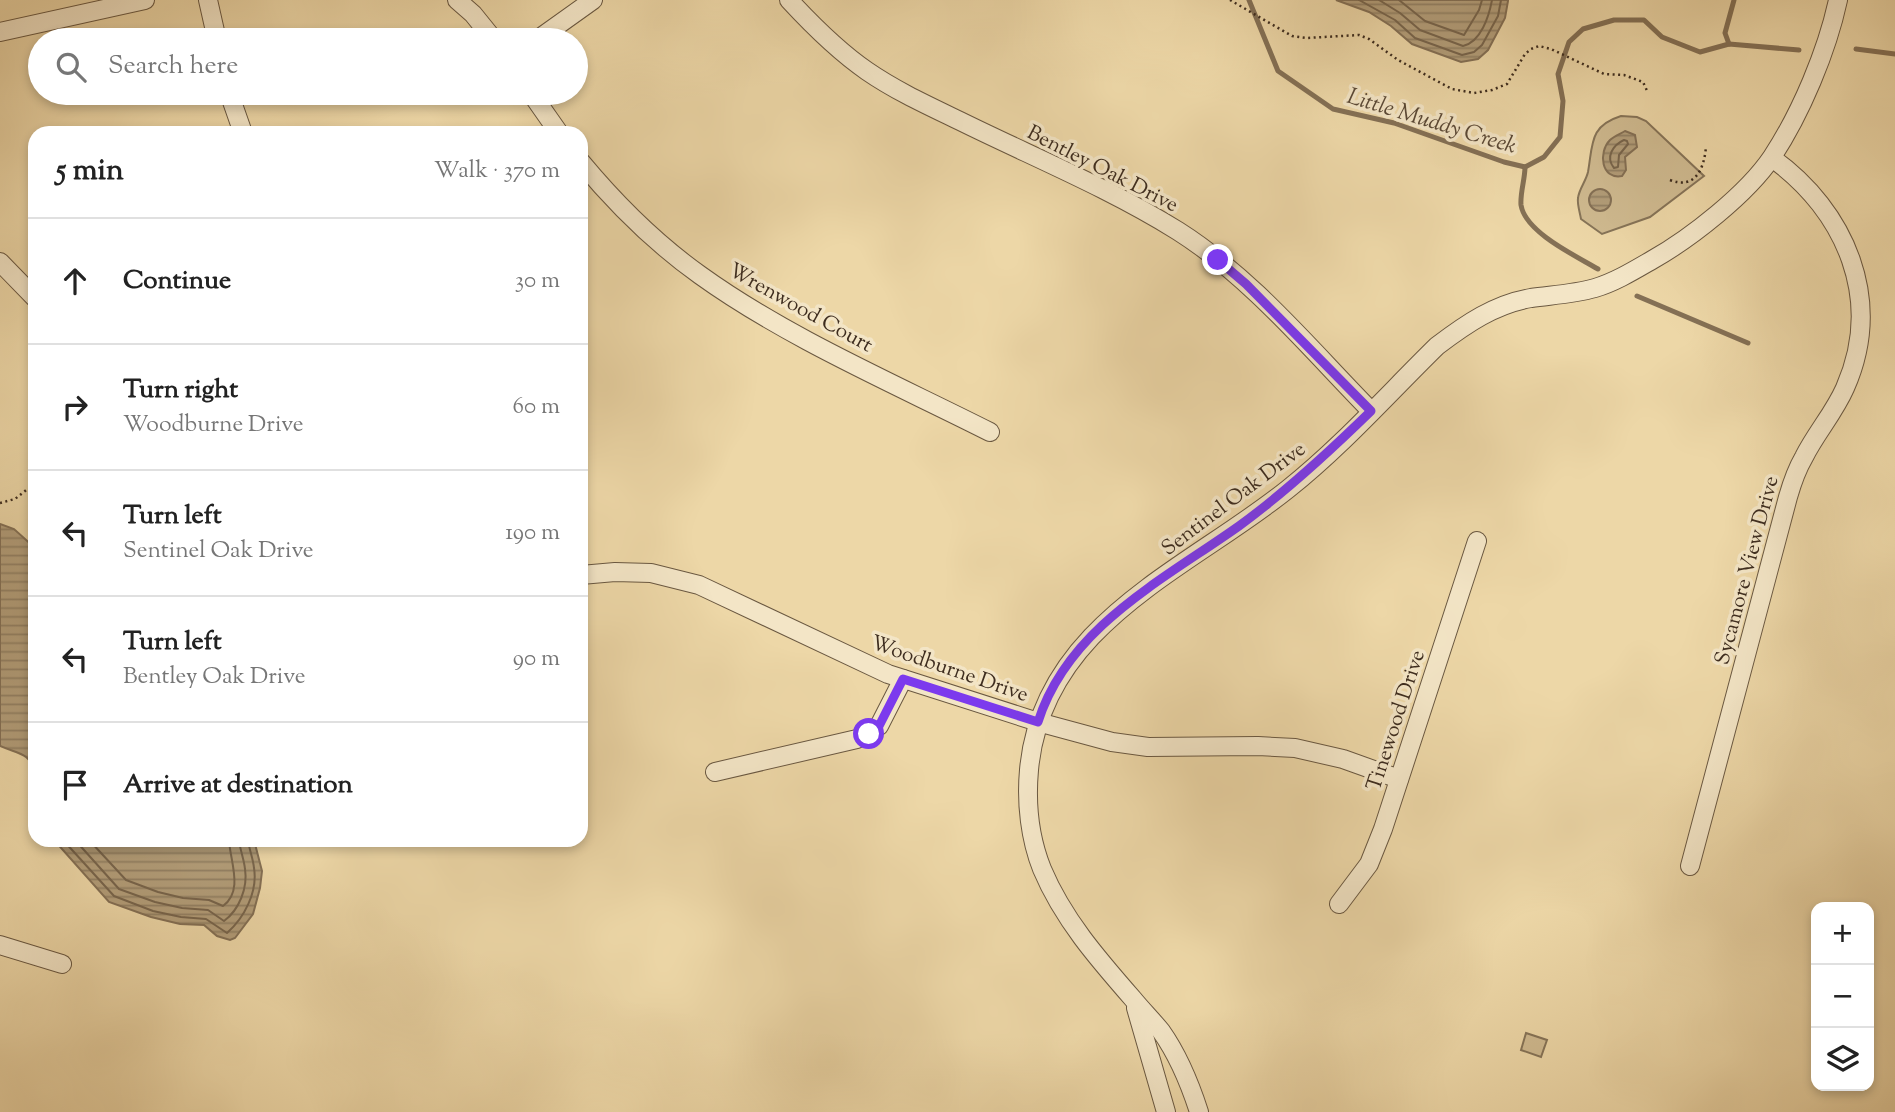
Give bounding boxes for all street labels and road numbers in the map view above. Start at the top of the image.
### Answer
street label: Bentley Oak Drive [1021,119,1183,221]
street label: Wrenwood Court [722,257,878,361]
street label: Sentinel Oak Drive [1156,435,1313,564]
street label: Sycamore View Drive [1708,473,1788,668]
street label: Woodburne Drive [867,629,1032,711]
street label: Tinewood Drive [1360,646,1434,795]

